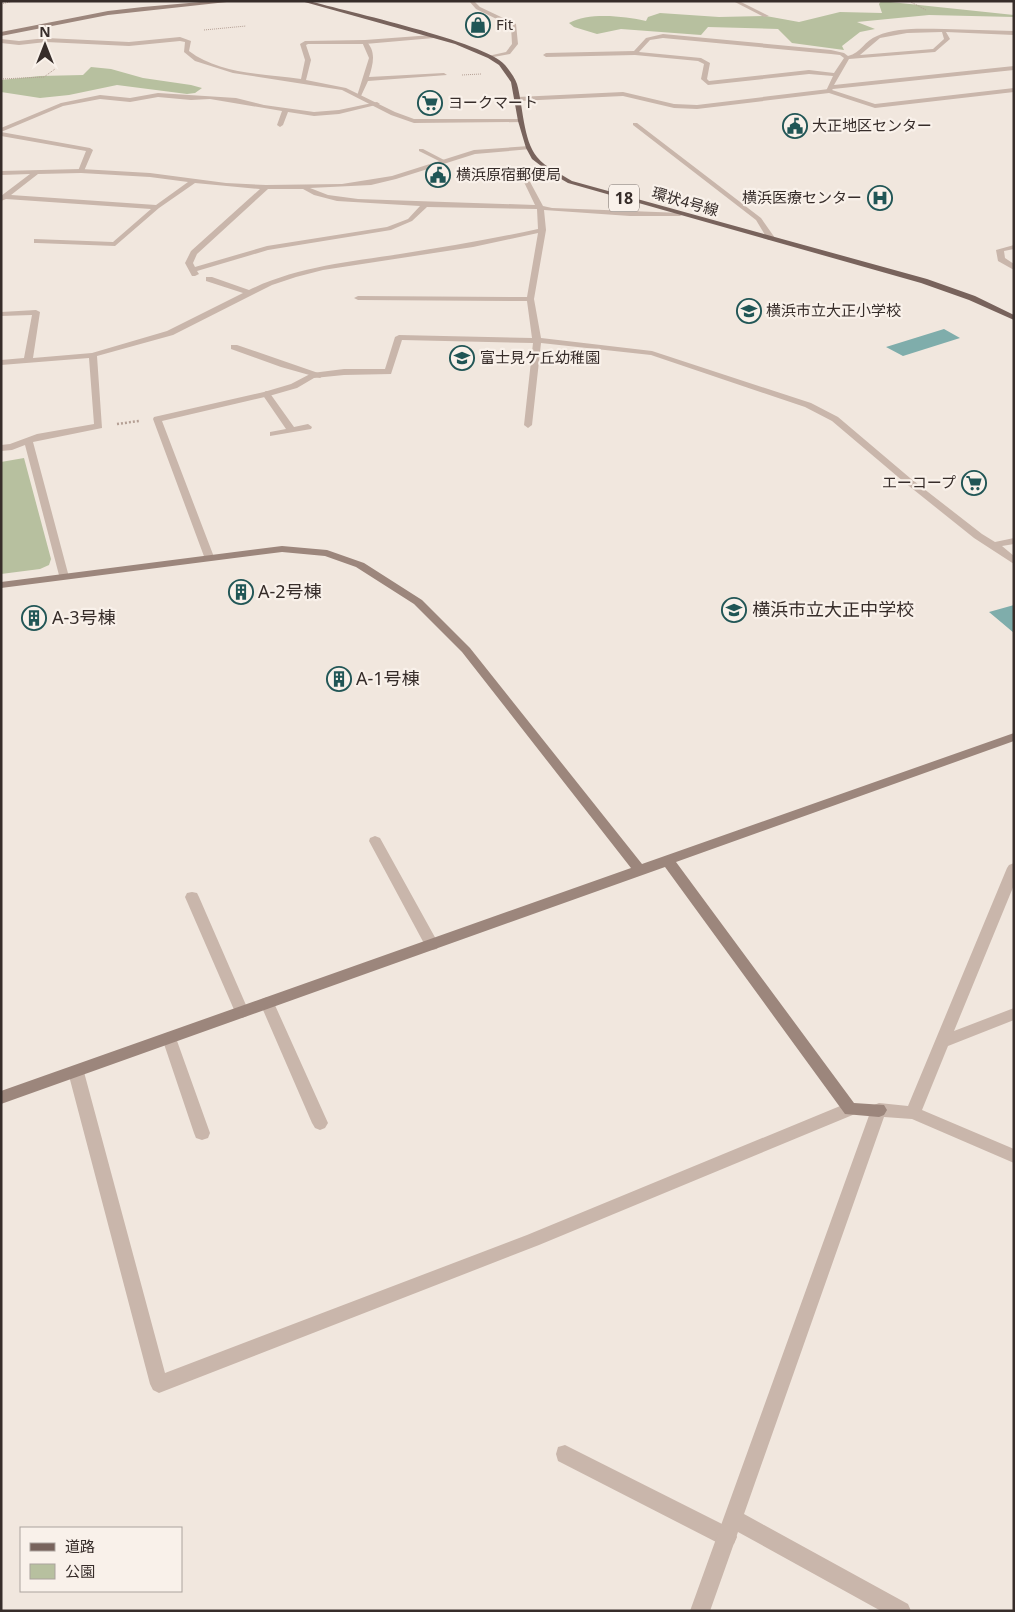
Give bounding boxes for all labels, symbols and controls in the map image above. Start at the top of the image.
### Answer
shop icon: Fit [465,12,491,38]
place label: Fit [496,14,514,34]
north arrow [20,20,70,70]
text: N [39,22,51,41]
supermarket icon: ヨークマート [417,90,443,116]
place label: ヨークマート [448,92,538,112]
public building icon: 大正地区センター [782,113,808,139]
place label: 大正地区センター [812,115,932,135]
public building icon: 横浜原宿郵便局 [425,162,451,188]
place label: 横浜原宿郵便局 [456,164,561,184]
street label: 環状4号線 [650,182,721,220]
road number: 18 [609,184,639,212]
hospital icon: 横浜医療センター [867,185,893,211]
place label: 横浜医療センター [742,187,862,207]
school or university icon: 横浜市立大正小学校 [736,298,762,324]
place label: 横浜市立大正小学校 [766,300,901,320]
school or university icon: 富士見ケ丘幼稚園 [449,345,475,371]
place label: 富士見ケ丘幼稚園 [480,347,600,367]
supermarket icon: エーコープ [961,470,987,496]
place label: エーコープ [882,472,956,492]
building icon: A-2号棟 [228,579,254,605]
place label: A-2号棟 [258,579,322,603]
school or university icon: 横浜市立大正中学校 [721,597,747,623]
place label: 横浜市立大正中学校 [752,597,914,621]
building icon: A-3号棟 [21,605,47,631]
place label: A-3号棟 [52,605,116,629]
building icon: A-1号棟 [326,666,352,692]
place label: A-1号棟 [356,666,420,690]
legend [20,1527,182,1592]
text: 道路 [65,1536,95,1556]
text: 公園 [65,1561,95,1581]

